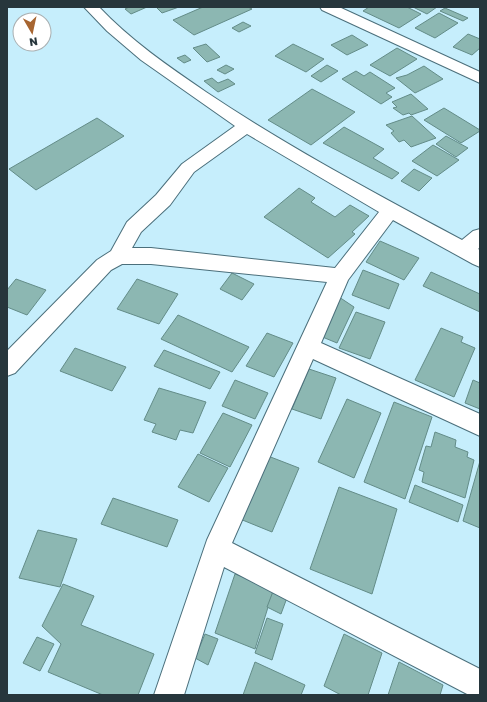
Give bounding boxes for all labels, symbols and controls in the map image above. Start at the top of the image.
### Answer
north arrow [12,12,52,52]
text: N [28,35,39,49]

